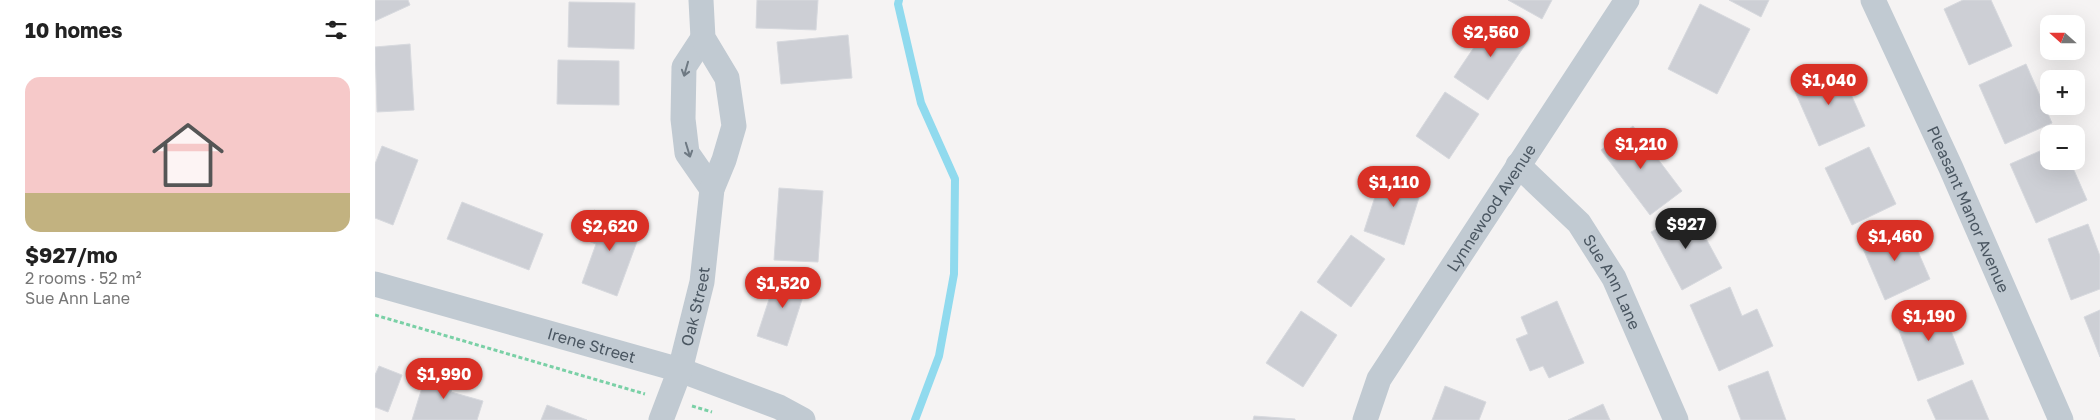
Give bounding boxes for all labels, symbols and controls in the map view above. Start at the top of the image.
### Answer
pin: $2,560 [1450,15,1532,58]
north arrow [2040,15,2085,60]
map controls [2040,15,2085,170]
icon: filters [322,16,350,44]
text: 10 homes [25,17,123,43]
text: $2,560 [1463,22,1519,42]
one-way arrow [681,61,691,77]
pin: $1,040 [1788,64,1870,106]
text: $1,040 [1802,70,1856,90]
button: + [2040,70,2085,115]
icon: home [143,110,233,200]
street label: Pleasant Manor Avenue [1923,123,2014,296]
button: − [2040,125,2085,170]
pin: $1,210 [1600,128,1682,170]
text: $1,210 [1615,134,1667,154]
street label: Lynnewood Avenue [1442,140,1540,275]
one-way arrow [684,142,694,158]
pin: $1,110 [1353,166,1435,208]
text: $1,110 [1369,172,1419,192]
pin: $927 [1656,208,1716,250]
pin: $2,620 [569,210,651,252]
text: $927 [1666,214,1706,234]
text: $2,620 [582,216,638,236]
pin: $1,460 [1854,220,1936,262]
text: $1,460 [1868,226,1922,246]
street label: Sue Ann Lane [1579,231,1645,333]
text: $927/mo [25,242,118,268]
street label: Oak Street [676,266,714,348]
pin: $1,520 [742,266,824,309]
text: 2 rooms · 52 m² [25,268,141,288]
text: $1,520 [756,273,810,293]
text: Sue Ann Lane [25,288,130,308]
pin: $1,190 [1888,300,1970,342]
text: $1,190 [1903,306,1955,326]
street label: Irene Street [545,323,638,367]
pin: $1,990 [403,358,485,400]
text: $1,990 [417,364,471,384]

